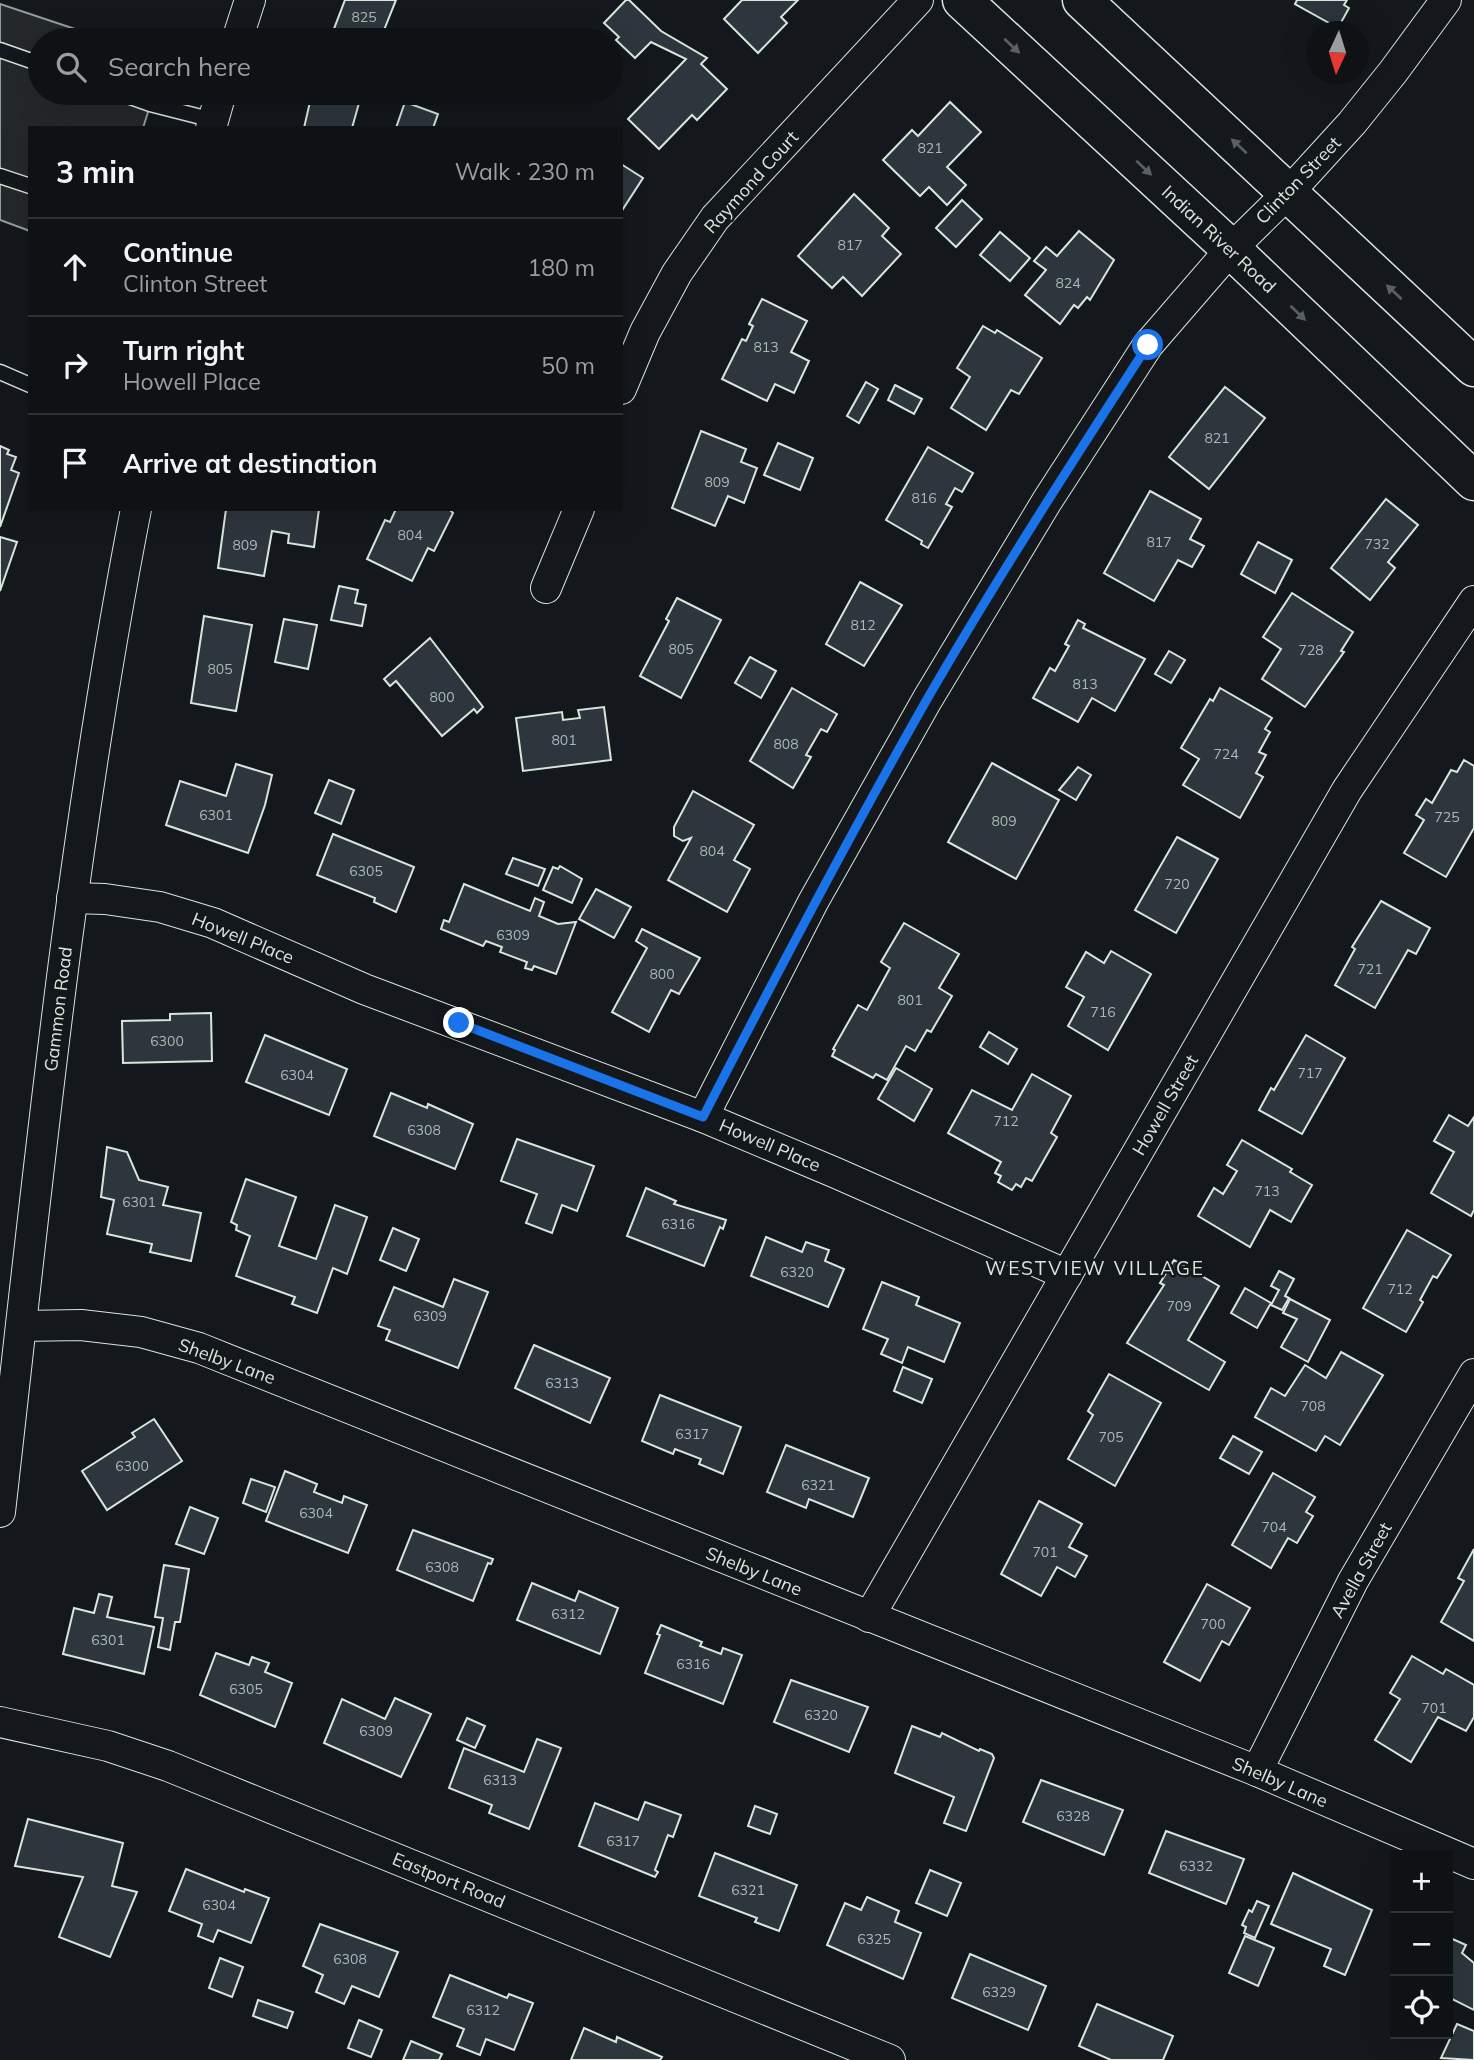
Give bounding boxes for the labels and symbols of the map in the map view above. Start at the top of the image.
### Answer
house number: 825 [351,8,377,26]
north arrow [1306,21,1369,84]
one-way arrow [1003,38,1020,54]
street label: Raymond Court [699,126,803,238]
street label: Clinton Street [1250,131,1346,229]
one-way arrow [1231,138,1248,154]
house number: 821 [917,139,943,157]
one-way arrow [1135,160,1152,176]
street label: Indian River Road [1157,180,1281,298]
house number: 817 [837,236,863,254]
house number: 824 [1055,274,1081,292]
one-way arrow [1386,284,1403,300]
one-way arrow [1289,304,1306,320]
route start [1132,329,1163,360]
house number: 813 [753,338,779,356]
house number: 821 [1204,429,1230,447]
house number: 809 [704,473,730,491]
house number: 816 [911,489,937,507]
house number: 804 [397,526,423,544]
house number: 817 [1146,533,1172,551]
house number: 732 [1364,535,1390,553]
house number: 809 [232,536,258,554]
house number: 812 [850,616,876,634]
house number: 805 [668,640,694,658]
house number: 728 [1298,641,1324,659]
house number: 805 [207,660,233,678]
house number: 813 [1072,675,1098,693]
house number: 800 [429,688,455,706]
house number: 801 [551,731,577,749]
house number: 808 [773,735,799,753]
house number: 724 [1213,745,1239,763]
house number: 6301 [199,806,233,824]
house number: 725 [1434,808,1460,826]
house number: 809 [991,812,1017,830]
house number: 804 [699,842,725,860]
house number: 6305 [349,862,383,880]
house number: 720 [1164,875,1190,893]
street label: Howell Place [189,907,297,969]
house number: 6309 [496,926,530,944]
street label: Gammon Road [39,945,77,1073]
house number: 721 [1357,960,1383,978]
house number: 800 [649,965,675,983]
house number: 801 [897,991,923,1009]
house number: 716 [1090,1003,1116,1021]
route end [443,1007,474,1038]
house number: 6300 [150,1032,184,1050]
street label: Howell Street [1127,1051,1203,1159]
house number: 717 [1297,1064,1323,1082]
house number: 6304 [280,1066,314,1084]
house number: 712 [993,1112,1019,1130]
street label: Howell Place [716,1113,824,1177]
house number: 6308 [407,1121,441,1139]
house number: 713 [1254,1182,1280,1200]
house number: 6301 [122,1193,156,1211]
house number: 6316 [661,1215,695,1233]
district label: WESTVIEW VILLAGE [985,1256,1205,1280]
house number: 6320 [780,1263,814,1281]
house number: 712 [1387,1280,1413,1298]
house number: 709 [1166,1297,1192,1315]
house number: 6309 [413,1307,447,1325]
street label: Shelby Lane [175,1333,279,1389]
house number: 6313 [545,1374,579,1392]
house number: 708 [1300,1397,1326,1415]
house number: 6317 [675,1425,709,1443]
house number: 705 [1098,1428,1124,1446]
house number: 6300 [115,1457,149,1475]
house number: 6321 [801,1476,835,1494]
house number: 6304 [299,1504,333,1522]
house number: 704 [1261,1518,1287,1536]
street label: Avella Street [1325,1518,1397,1622]
street label: Shelby Lane [703,1541,805,1601]
house number: 701 [1032,1543,1058,1561]
house number: 6308 [425,1558,459,1576]
house number: 6312 [551,1605,585,1623]
house number: 700 [1200,1615,1226,1633]
house number: 6301 [91,1631,125,1649]
house number: 6316 [676,1655,710,1673]
house number: 6305 [229,1680,263,1698]
house number: 701 [1421,1699,1447,1717]
house number: 6320 [804,1706,838,1724]
house number: 6309 [359,1722,393,1740]
street label: Shelby Lane [1229,1752,1331,1812]
house number: 6313 [483,1771,517,1789]
house number: 6328 [1056,1807,1090,1825]
house number: 6317 [606,1832,640,1850]
street label: Eastport Road [389,1847,509,1913]
house number: 6332 [1179,1857,1213,1875]
house number: 6321 [731,1881,765,1899]
house number: 6304 [202,1896,236,1914]
house number: 6325 [857,1930,891,1948]
house number: 6308 [333,1950,367,1968]
house number: 6329 [982,1983,1016,2001]
house number: 6312 [466,2001,500,2019]

